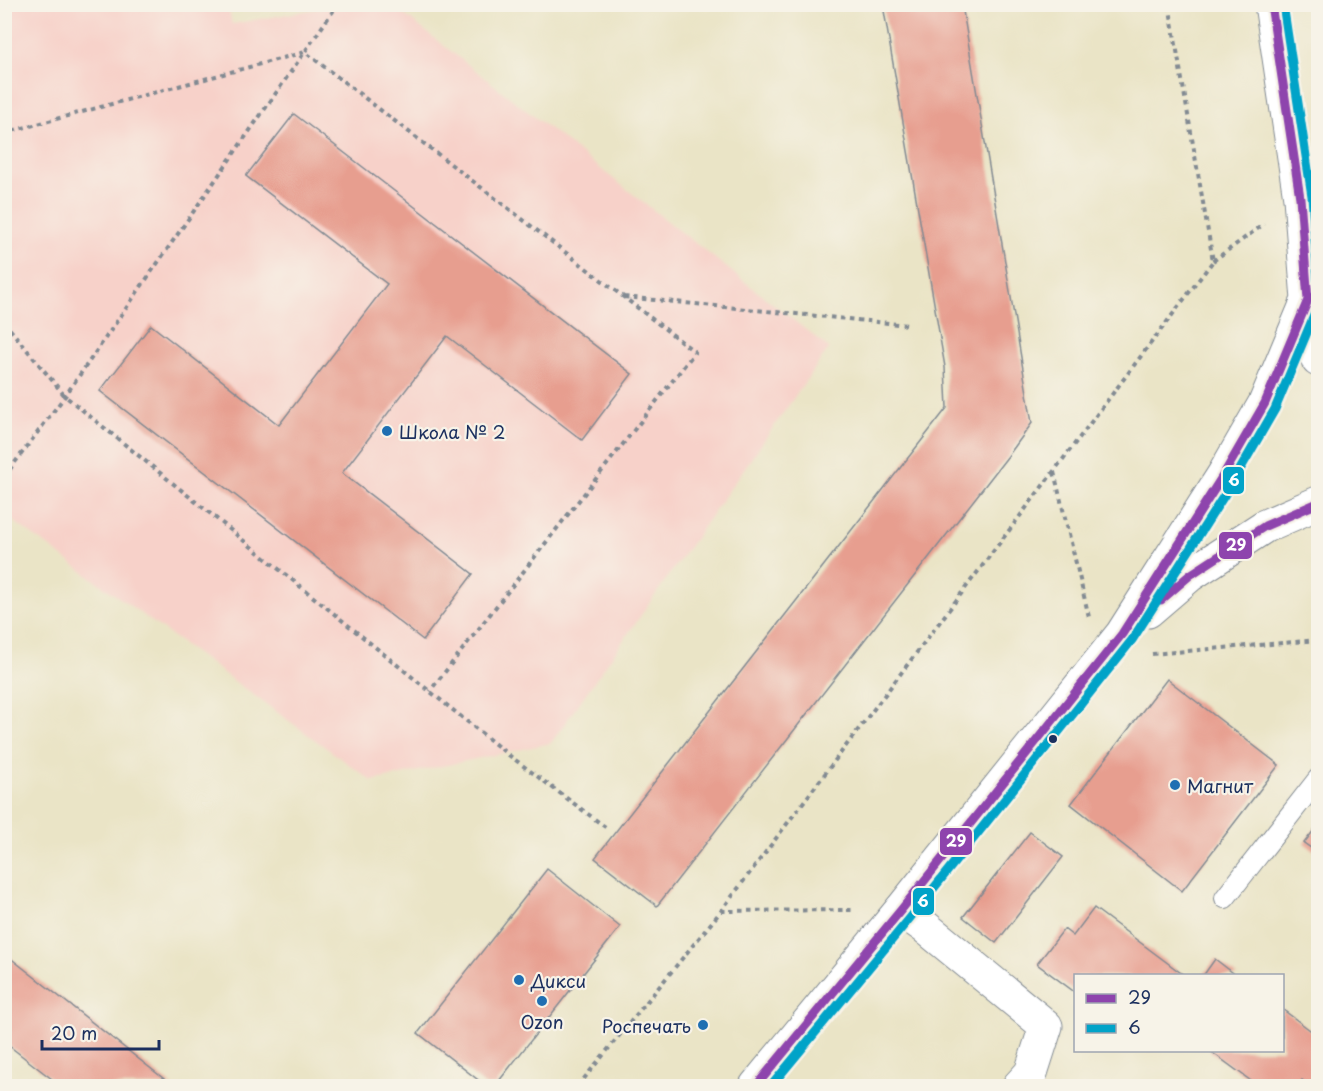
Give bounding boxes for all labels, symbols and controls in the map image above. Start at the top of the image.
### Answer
place label: Школа № 2 [399,418,505,445]
marker: Школа № 2 [380,424,394,438]
line badge: 6 [1222,466,1245,495]
text: 6 [1228,467,1240,491]
line badge: 29 [1218,531,1253,560]
text: 29 [1226,532,1246,556]
unlabelled marker [1047,733,1059,745]
place label: Магнит [1187,772,1254,799]
marker: Магнит [1168,778,1182,792]
line badge: 29 [939,827,973,856]
text: 29 [946,828,966,852]
line badge: 6 [912,887,935,916]
text: 6 [917,888,929,912]
place label: Дикси [530,967,586,994]
marker: Дикси [512,973,526,987]
legend [1074,974,1284,1052]
text: 29 [1128,983,1151,1010]
marker: Ozon [535,994,549,1008]
place label: Ozon [520,1008,564,1035]
place label: Роспечать [602,1012,691,1039]
scale bar [42,1013,159,1051]
text: 6 [1128,1013,1141,1040]
marker: Роспечать [696,1018,710,1032]
text: 20 m [51,1019,97,1046]

